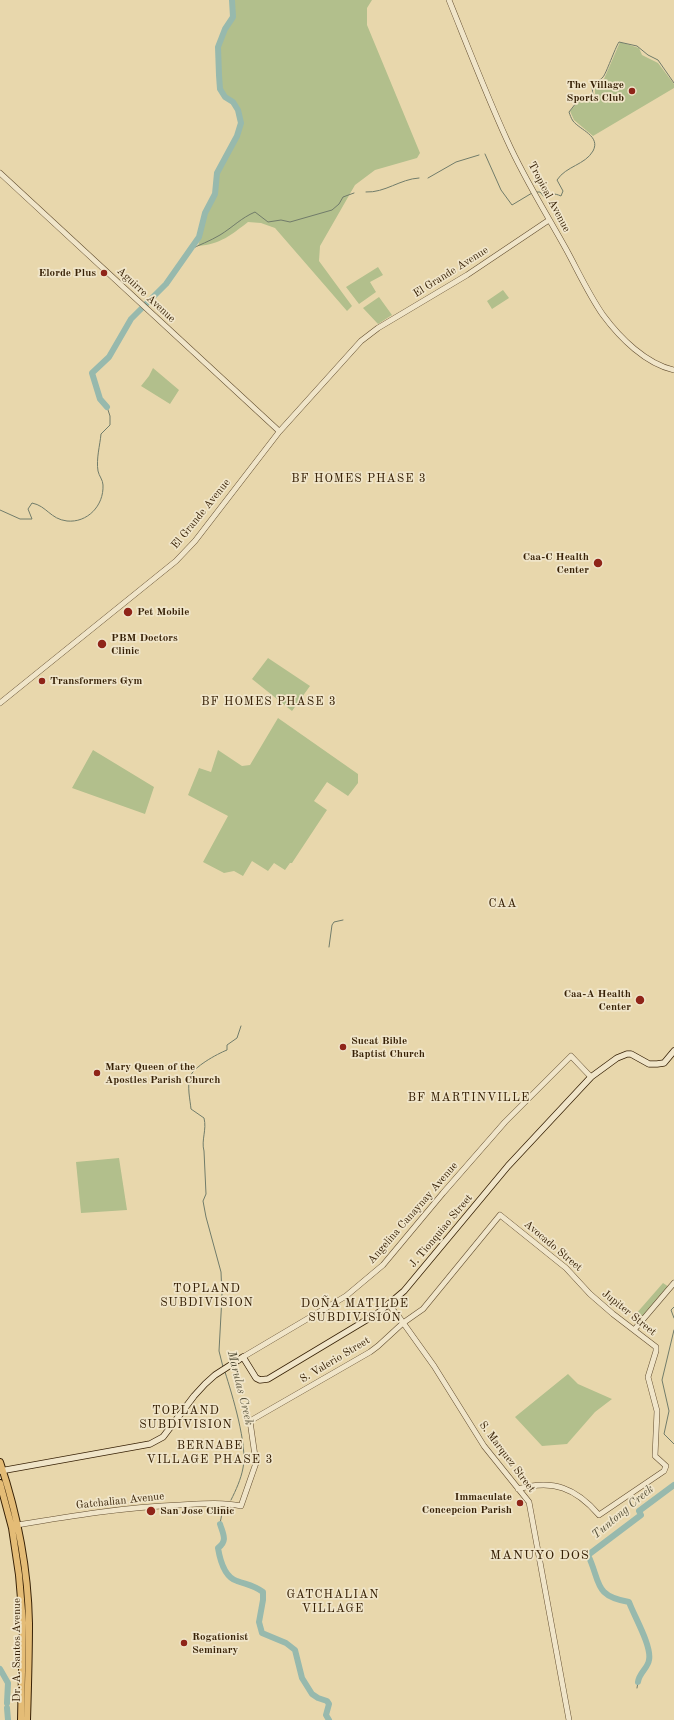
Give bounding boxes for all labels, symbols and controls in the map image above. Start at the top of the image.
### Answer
place label: The Village Sports Club [567,78,624,104]
marker: The Village Sports Club [627,86,637,96]
street label: Tropical Avenue [525,160,573,234]
street label: El Grande Avenue [411,244,491,300]
street label: Aguirre Avenue [114,265,178,325]
place label: Elorde Plus [39,266,96,280]
marker: Elorde Plus [99,268,109,278]
district label: BF HOMES PHASE 3 [291,472,427,486]
street label: El Grande Avenue [169,476,233,552]
place label: Caa-C Health Center [523,550,589,576]
marker: Caa-C Health Center [592,557,604,569]
place label: Pet Mobile [137,605,189,619]
marker: Pet Mobile [122,606,134,618]
place label: PBM Doctors Clinic [111,631,178,657]
marker: PBM Doctors Clinic [96,638,108,650]
place label: Transformers Gym [50,674,142,688]
marker: Transformers Gym [37,676,47,686]
district label: BF HOMES PHASE 3 [201,695,337,709]
district label: CAA [489,897,517,911]
place label: Caa-A Health Center [564,987,631,1013]
marker: Caa-A Health Center [634,994,646,1006]
place label: Sucat Bible Baptist Church [351,1034,425,1060]
marker: Sucat Bible Baptist Church [338,1042,348,1052]
place label: Mary Queen of the Apostles Parish Church [105,1060,220,1086]
marker: Mary Queen of the Apostles Parish Church [92,1068,102,1078]
district label: BF MARTINVILLE [408,1091,530,1105]
street label: Angelina Canaynay Avenue [365,1159,461,1267]
street label: J. Tionquiao Street [406,1192,476,1270]
street label: Avocado Street [521,1218,585,1274]
district label: TOPLAND SUBDIVISION [160,1282,254,1310]
street label: Jupiter Street [599,1287,659,1339]
district label: DOÑA MATILDE SUBDIVISION [301,1297,409,1325]
street label: S. Valerio Street [298,1334,372,1386]
water label: Marulas Creek [224,1349,256,1427]
district label: TOPLAND SUBDIVISION [139,1404,233,1432]
street label: S. Marquez Street [476,1419,538,1495]
district label: BERNABE VILLAGE PHASE 3 [147,1439,273,1467]
water label: Tuntong Creek [589,1482,657,1542]
street label: Gatchalian Avenue [75,1490,165,1512]
place label: Immaculate Concepcion Parish [422,1490,512,1516]
marker: Immaculate Concepcion Parish [515,1498,525,1508]
place label: San Jose Clinic [160,1504,235,1518]
marker: San Jose Clinic [145,1505,157,1517]
district label: MANUYO DOS [490,1548,590,1564]
district label: GATCHALIAN VILLAGE [287,1588,379,1616]
street label: Dr. A. Santos Avenue [10,1598,24,1702]
place label: Rogationist Seminary [192,1630,248,1656]
marker: Rogationist Seminary [179,1638,189,1648]

